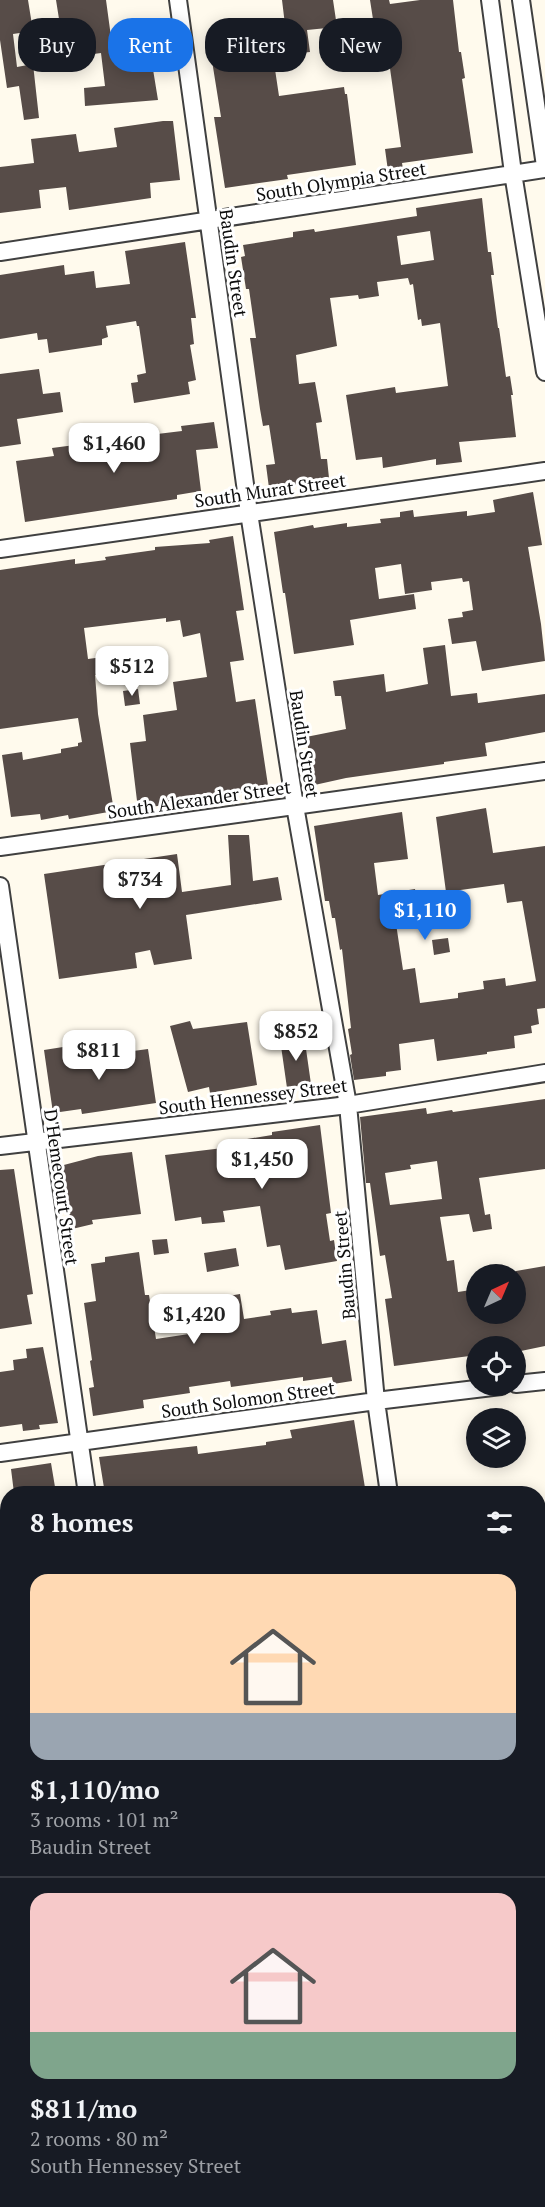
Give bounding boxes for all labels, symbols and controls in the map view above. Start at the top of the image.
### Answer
chip: Buy [18,18,96,72]
chip: Rent [108,18,193,72]
chip: Filters [205,18,307,72]
chip: New [319,18,402,72]
street label: South Olympia Street [254,156,428,206]
street label: Baudin Street [215,207,254,319]
pin: $1,460 [65,423,163,474]
text: $1,460 [83,429,145,456]
street label: South Murat Street [193,467,348,513]
pin: $512 [96,646,168,697]
text: $512 [109,652,155,679]
street label: Baudin Street [285,688,325,800]
street label: South Alexander Street [106,774,293,824]
pin: $734 [104,859,176,910]
text: $734 [117,865,163,892]
pin: $1,110 [376,890,474,941]
text: $1,110 [394,896,456,923]
pin: $852 [260,1011,332,1062]
text: $852 [273,1017,319,1044]
pin: $811 [63,1030,135,1081]
text: $811 [76,1036,122,1063]
street label: South Hennessey Street [157,1072,349,1119]
street label: D'Hemecourt Street [39,1107,85,1267]
pin: $1,450 [213,1139,311,1190]
text: $1,450 [231,1145,293,1172]
street label: Baudin Street [327,1209,361,1320]
north arrow [466,1264,526,1324]
map controls [466,1264,526,1468]
pin: $1,420 [145,1294,243,1345]
text: $1,420 [163,1300,225,1327]
button: locate [466,1336,526,1396]
street label: South Solomon Street [160,1375,337,1423]
button: layers [466,1408,526,1468]
text: 8 homes [30,1505,134,1539]
icon: filters [483,1506,516,1539]
icon: home [219,1613,327,1721]
text: $1,110/mo [30,1772,160,1806]
text: 3 rooms · 101 m² [30,1806,178,1833]
text: Baudin Street [30,1833,151,1860]
icon: home [219,1932,327,2040]
text: $811/mo [30,2091,137,2125]
text: 2 rooms · 80 m² [30,2125,168,2152]
text: South Hennessey Street [30,2152,241,2179]

